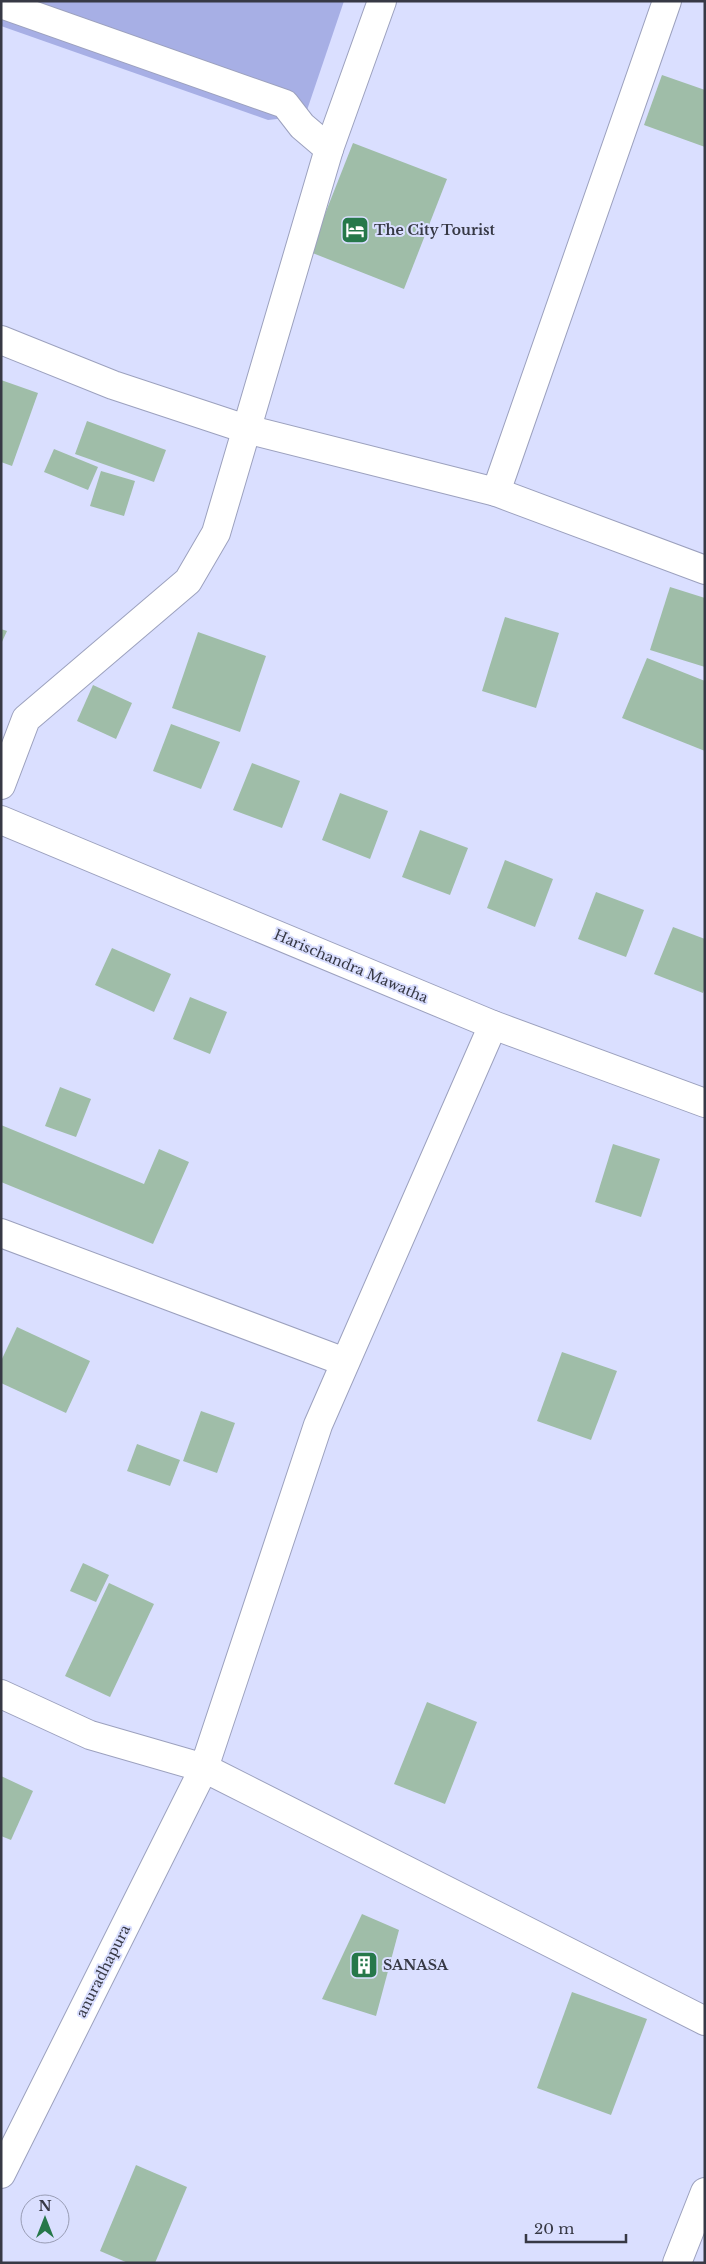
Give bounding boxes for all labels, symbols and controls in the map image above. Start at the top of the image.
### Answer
hotel icon: The City Tourist [340,215,370,245]
place label: The City Tourist [374,221,496,239]
street label: Harischandra Mawatha [271,925,431,1007]
street label: anuradhapura [72,1922,134,2020]
building icon: SANASA [349,1950,379,1980]
place label: SANASA [383,1956,449,1974]
north arrow [20,2194,70,2244]
text: N [38,2197,52,2215]
scale bar [526,2212,626,2244]
text: 20 m [534,2219,574,2238]

